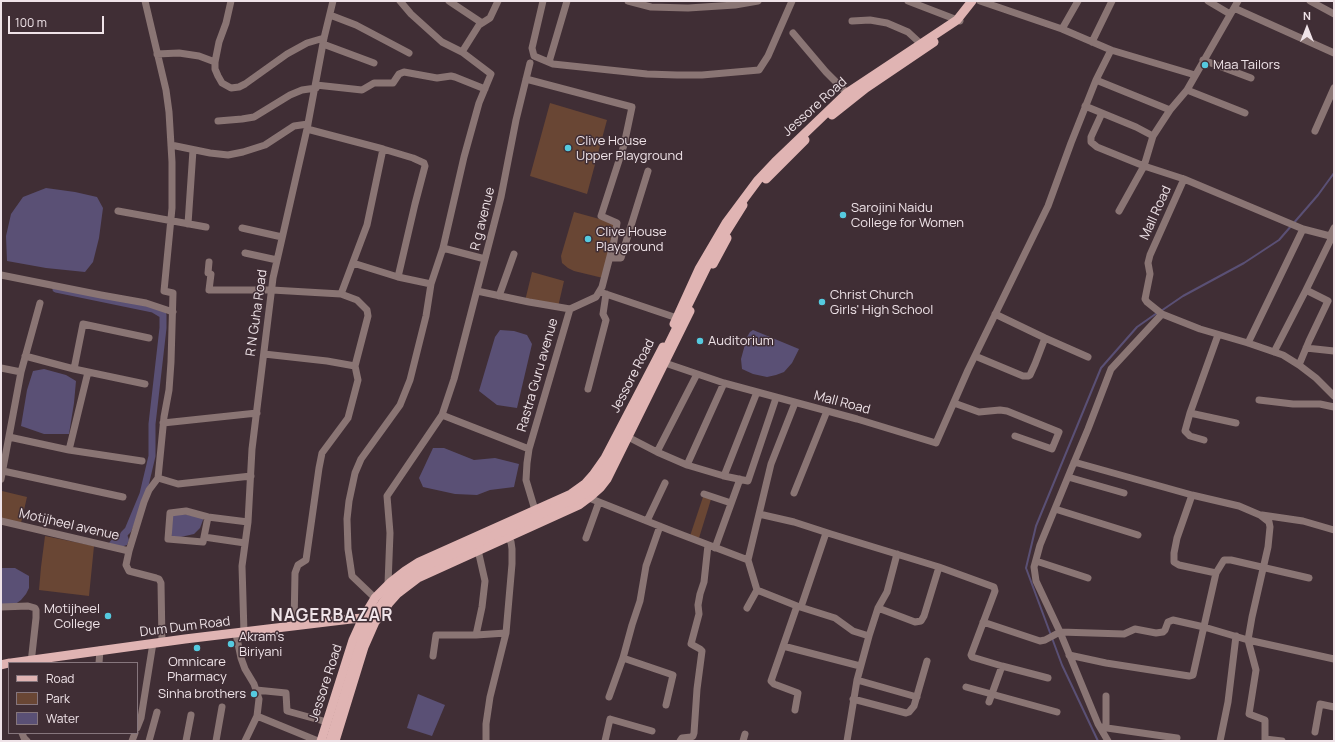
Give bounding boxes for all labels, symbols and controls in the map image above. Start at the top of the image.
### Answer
scale bar [10,8,106,34]
north arrow [1287,8,1327,48]
text: N [1303,8,1311,23]
text: 100 m [15,14,47,31]
place label: Maa Tailors [1213,57,1280,73]
marker: Maa Tailors [1200,60,1210,70]
street label: Jessore Road [780,74,850,140]
place label: Clive House Upper Playground [576,133,683,164]
marker: Clive House Upper Playground [563,143,573,153]
street label: Mall Road [1137,184,1175,242]
street label: R g avenue [468,186,498,252]
place label: Sarojini Naidu College for Women [851,200,964,231]
marker: Sarojini Naidu College for Women [838,210,848,220]
place label: Clive House Playground [596,224,667,255]
marker: Clive House Playground [583,234,593,244]
street label: R N Guha Road [243,269,271,357]
place label: Christ Church Girls' High School [830,287,933,318]
marker: Christ Church Girls' High School [817,297,827,307]
street label: Rastra Guru avenue [514,316,562,434]
place label: Auditorium [708,333,774,349]
marker: Auditorium [695,336,705,346]
street label: Jessore Road [608,337,658,415]
street label: Mall Road [812,388,872,418]
street label: Motijheel avenue [17,506,121,544]
place label: Motijheel College [44,601,100,632]
district label: NAGERBAZAR [271,606,393,626]
marker: Motijheel College [103,611,113,621]
street label: Dum Dum Road [139,614,231,640]
place label: Akram's Biriyani [239,629,284,660]
marker: Akram's Biriyani [226,639,236,649]
street label: Jessore Road [306,642,346,724]
marker: Omnicare Pharmacy [192,643,202,653]
place label: Omnicare Pharmacy [167,654,227,685]
legend [8,662,138,734]
text: Road [46,670,74,687]
place label: Sinha brothers [158,686,246,702]
marker: Sinha brothers [249,689,259,699]
text: Park [46,690,70,707]
text: Water [46,710,79,727]

